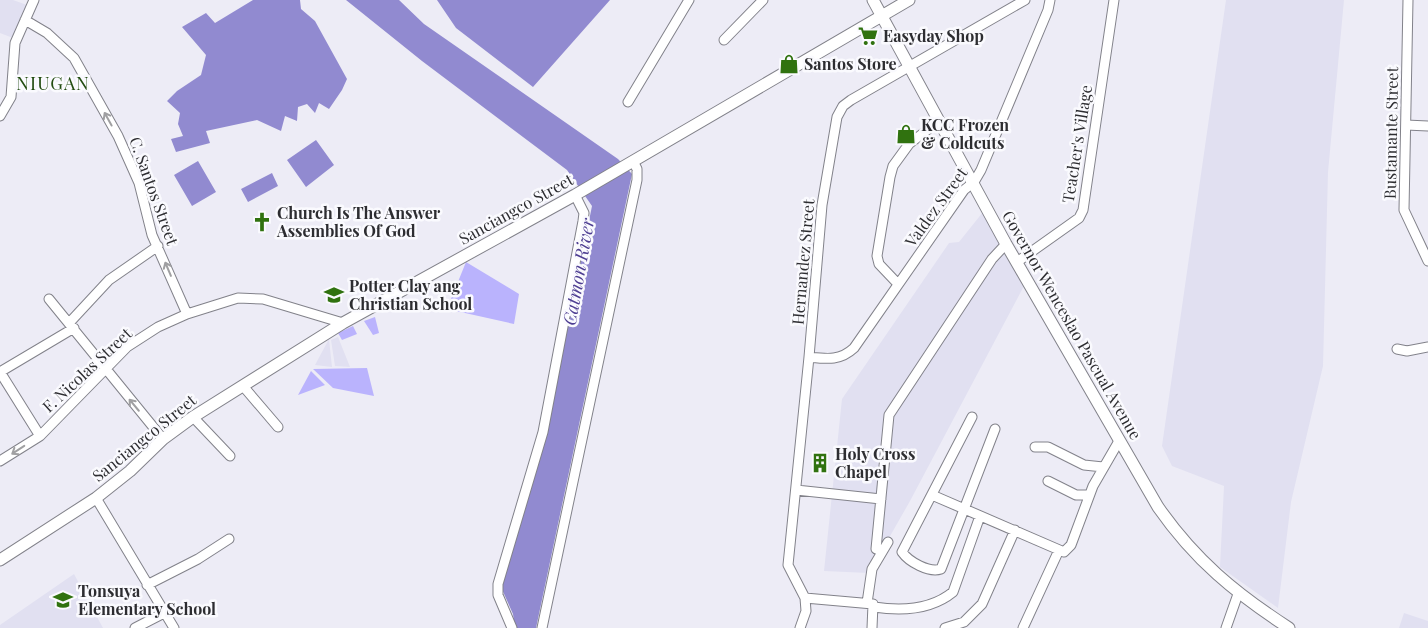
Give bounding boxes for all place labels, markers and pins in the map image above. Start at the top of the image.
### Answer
supermarket icon: Easyday Shop [857,25,879,47]
place label: Easyday Shop [883,25,984,46]
shop icon: Santos Store [778,53,800,75]
place label: Santos Store [804,53,896,74]
place label: KCC Frozen & Coldcuts [921,114,1009,153]
shop icon: KCC Frozen & Coldcuts [895,123,917,145]
place label: Church Is The Answer Assemblies Of God [276,202,441,241]
church icon: Church Is The Answer Assemblies Of God [251,211,273,233]
place label: Potter Clay ang Christian School [349,275,472,314]
school or university icon: Potter Clay ang Christian School [323,284,345,306]
place label: Holy Cross Chapel [835,443,915,482]
building icon: Holy Cross Chapel [809,452,831,474]
place label: Tonsuya Elementary School [78,580,216,619]
school or university icon: Tonsuya Elementary School [52,589,74,611]

